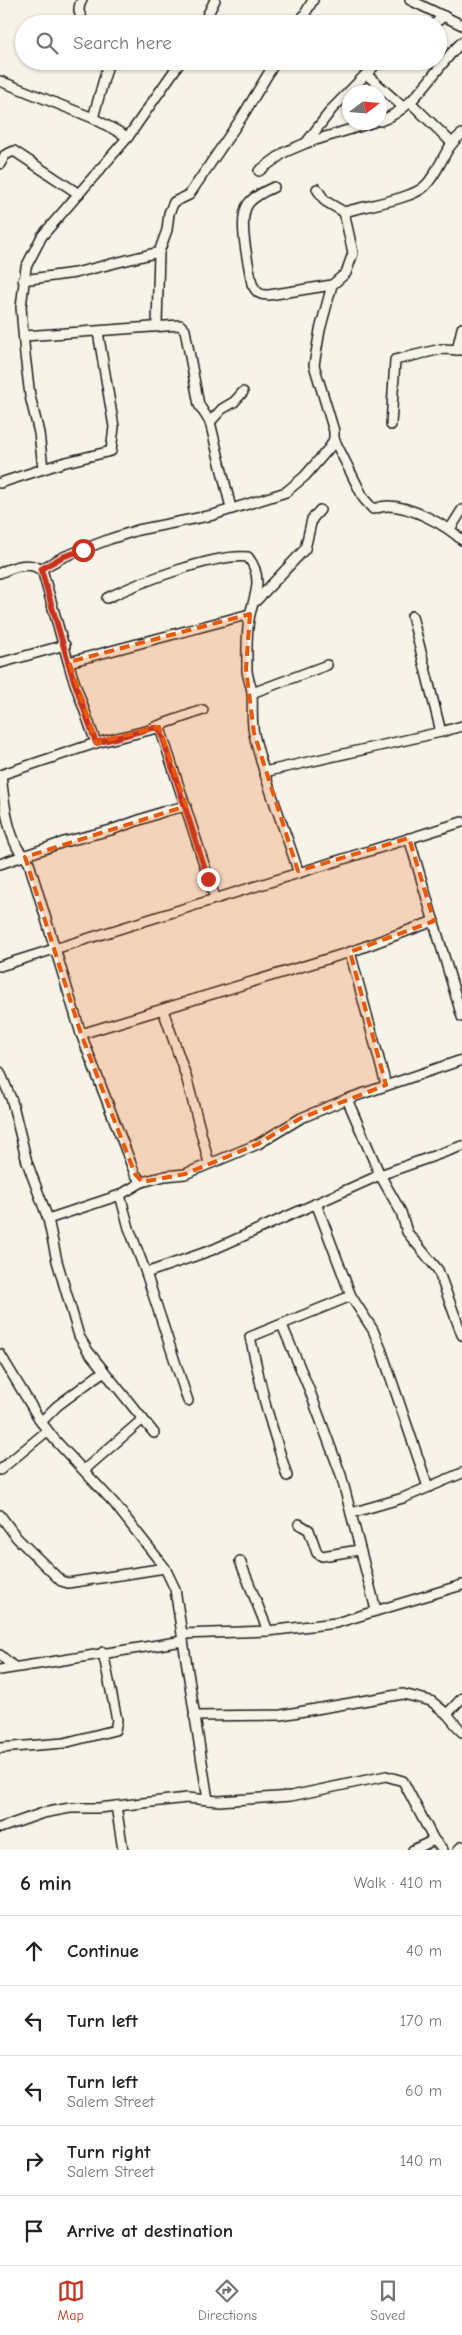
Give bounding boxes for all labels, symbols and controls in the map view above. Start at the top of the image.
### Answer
search box [15,15,447,70]
icon: search [33,29,61,57]
text: Search here [73,32,172,54]
north arrow [342,85,387,130]
route start [72,539,95,562]
route end [197,868,220,891]
text: 6 min [20,1871,72,1895]
text: Walk · 410 m [354,1874,442,1892]
icon: ahead [20,1937,48,1965]
text: Continue [67,1940,139,1962]
text: 40 m [406,1942,442,1960]
icon: left [20,2007,48,2035]
text: Turn left [67,2010,138,2032]
text: 170 m [400,2012,442,2030]
text: Turn left [67,2071,138,2093]
icon: left [20,2077,48,2105]
text: 60 m [405,2082,442,2100]
text: Salem Street [67,2093,154,2111]
text: Turn right [67,2141,151,2163]
icon: right [20,2147,48,2175]
text: 140 m [400,2152,442,2170]
text: Salem Street [67,2163,154,2181]
icon: arrive [20,2217,48,2245]
text: Arrive at destination [67,2220,233,2242]
tab: Map [57,2277,85,2324]
tab: Directions [198,2277,257,2324]
tab: Saved [370,2277,405,2324]

